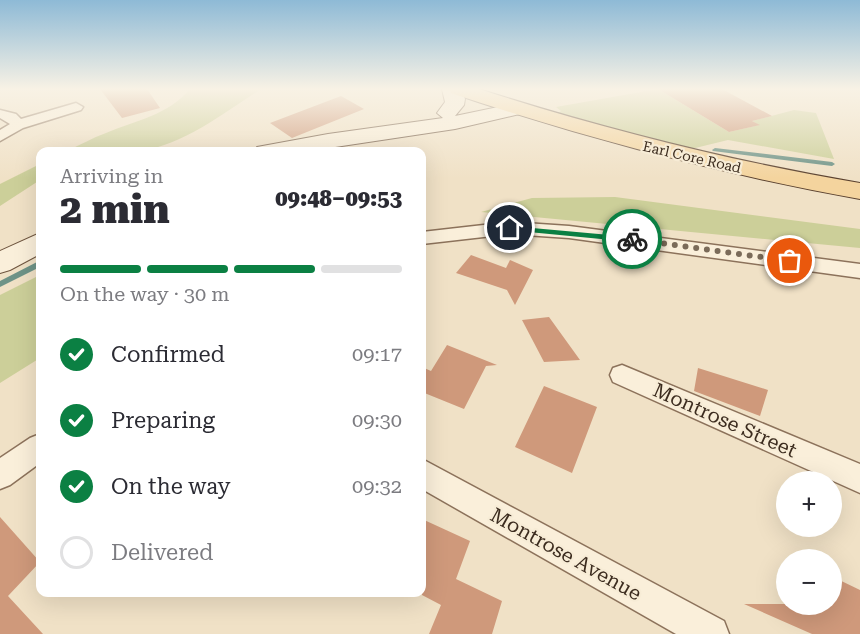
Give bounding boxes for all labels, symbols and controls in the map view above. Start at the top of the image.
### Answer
street label: Earl Core Road [641,138,743,176]
text: Arriving in [60,164,163,188]
text: 09:48–09:53 [275,186,402,211]
text: 2 min [60,187,170,233]
pin [484,202,535,253]
courier [602,209,662,269]
icon: home [493,211,526,244]
icon: bike [616,223,649,256]
pin [764,235,815,286]
icon: bag [773,244,806,277]
text: On the way · 30 m [60,282,230,306]
icon: check [60,338,93,371]
text: Confirmed [111,342,225,367]
text: 09:17 [352,342,402,366]
street label: Montrose Street [649,378,801,463]
icon: check [60,404,93,437]
text: Preparing [111,408,215,433]
text: 09:30 [352,408,402,432]
icon: check [60,470,93,503]
map controls [776,471,842,615]
button: + [776,471,842,537]
text: On the way [111,474,231,499]
text: 09:32 [352,474,402,498]
street label: Montrose Avenue [486,503,646,605]
text: Delivered [111,540,213,565]
button: − [776,549,842,615]

